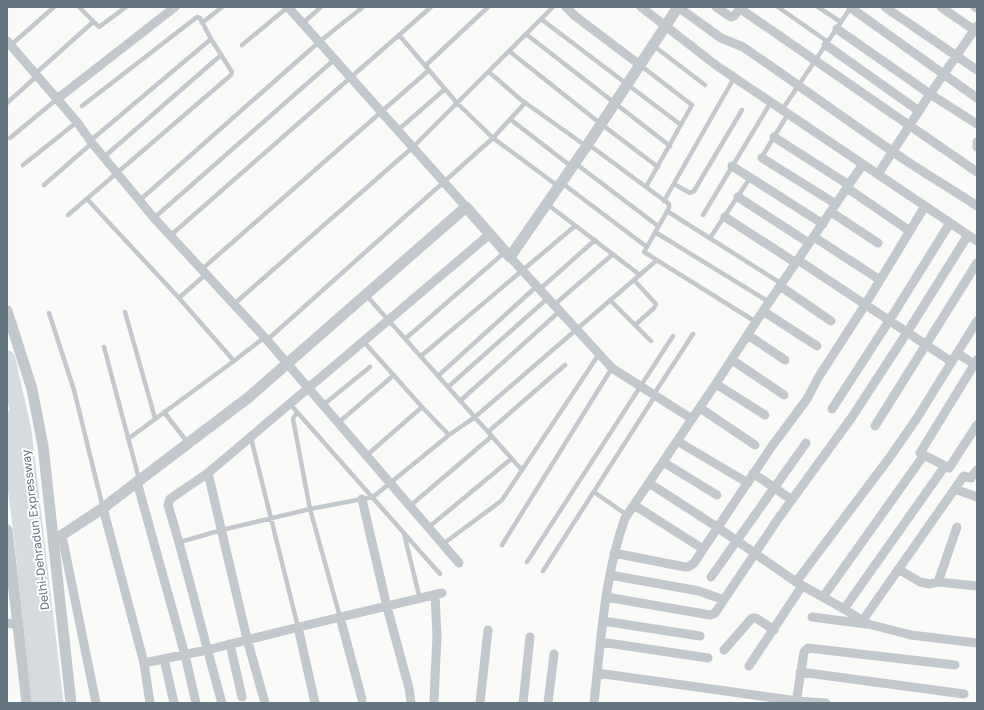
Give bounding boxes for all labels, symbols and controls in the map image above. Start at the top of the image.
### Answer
street label: Delhi-Dehradun Expressway [18,449,52,611]

